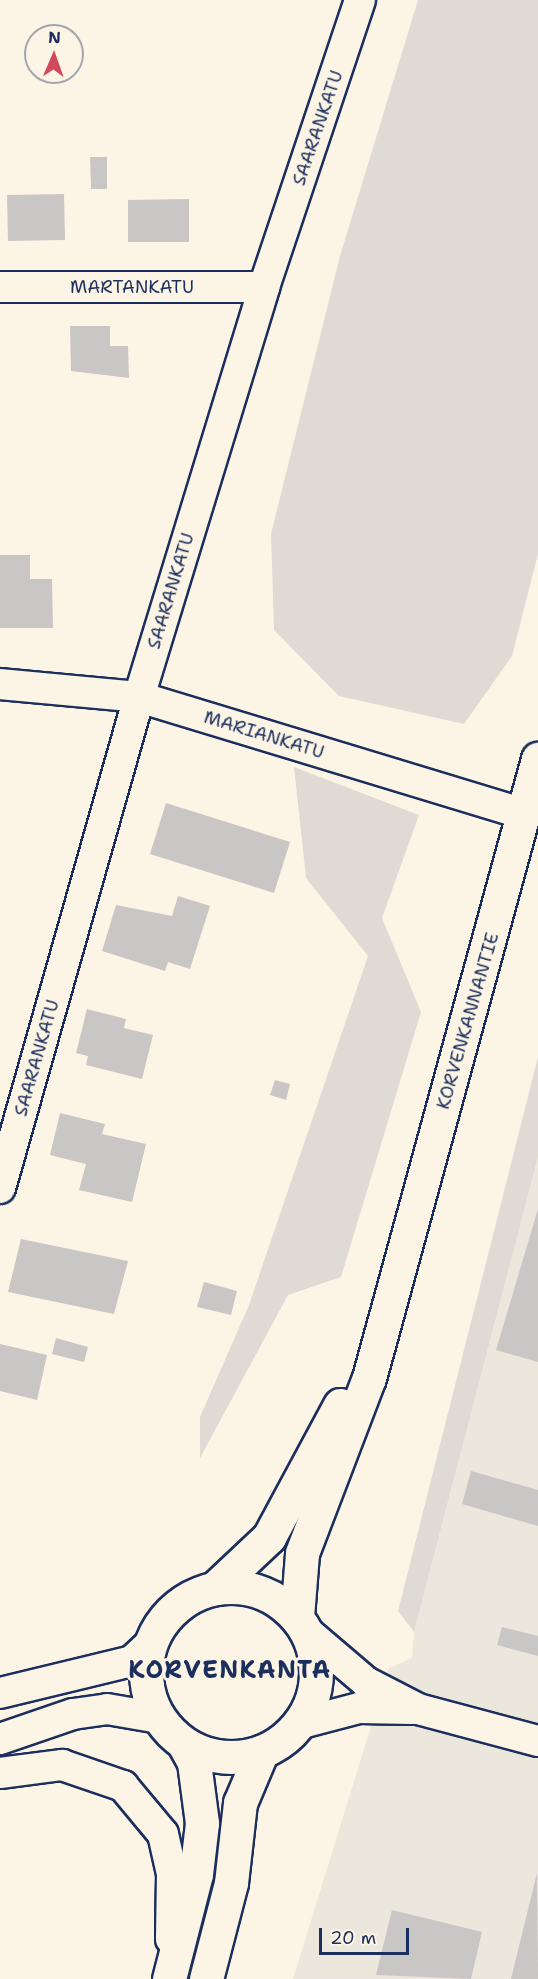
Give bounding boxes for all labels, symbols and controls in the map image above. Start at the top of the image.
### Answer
north arrow [24,24,84,84]
text: N [48,27,61,48]
street label: SAARANKATU [288,68,348,188]
street label: MARTANKATU [70,276,194,298]
street label: SAARANKATU [143,530,199,652]
street label: MARIANKATU [201,706,327,764]
street label: KORVENKANNANTIE [432,930,504,1112]
street label: SAARANKATU [10,997,64,1119]
district label: KORVENKANTA [128,1657,332,1685]
scale bar [322,1916,412,1954]
text: 20 m [330,1926,376,1950]

